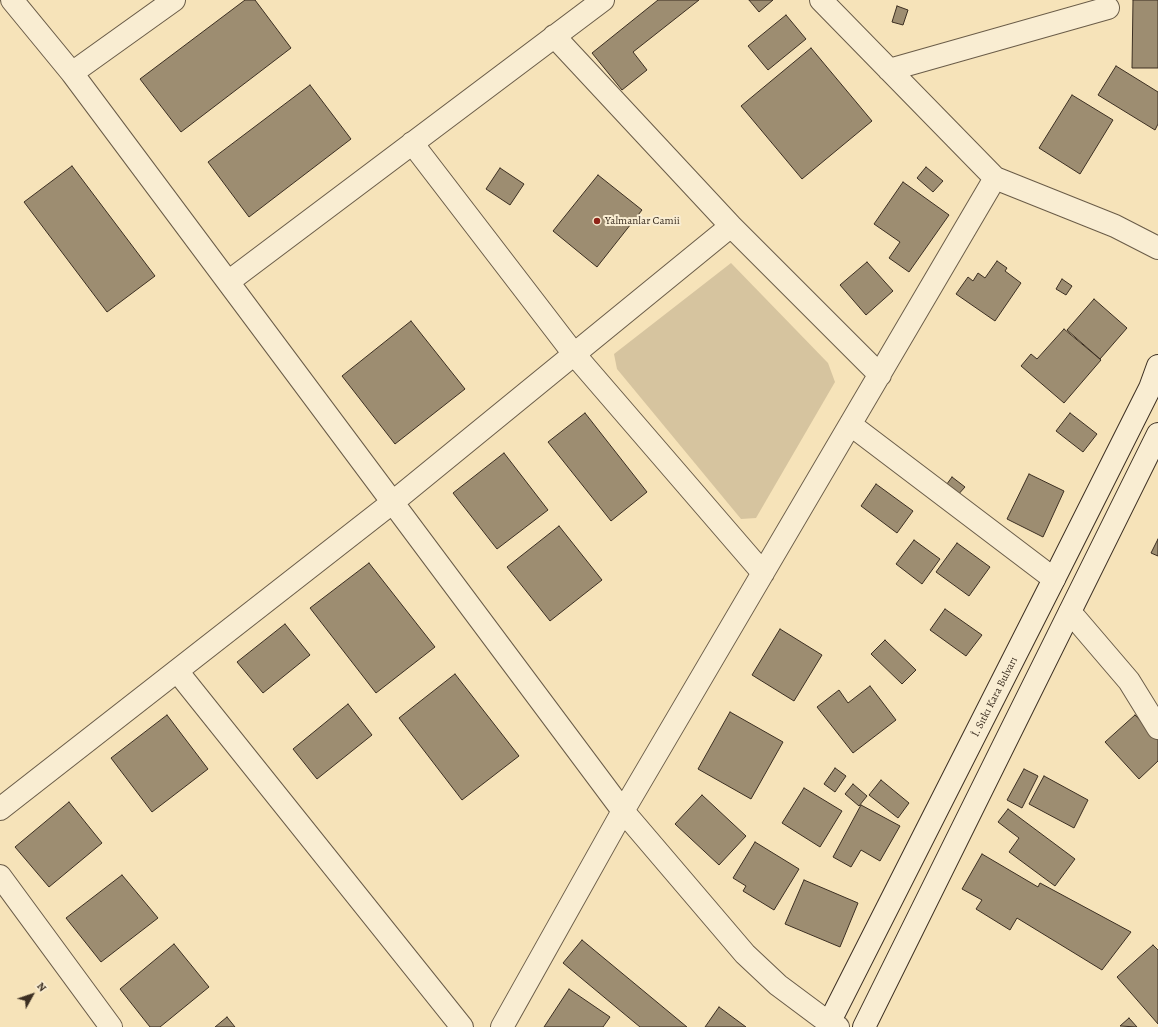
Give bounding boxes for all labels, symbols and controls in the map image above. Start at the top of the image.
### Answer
place label: Yalmanlar Camii [605,214,680,228]
marker: Yalmanlar Camii [592,216,602,226]
street label: İ. Sıtkı Kara Bulvarı [969,655,1021,739]
north arrow [12,975,52,1015]
text: N [33,979,50,995]

